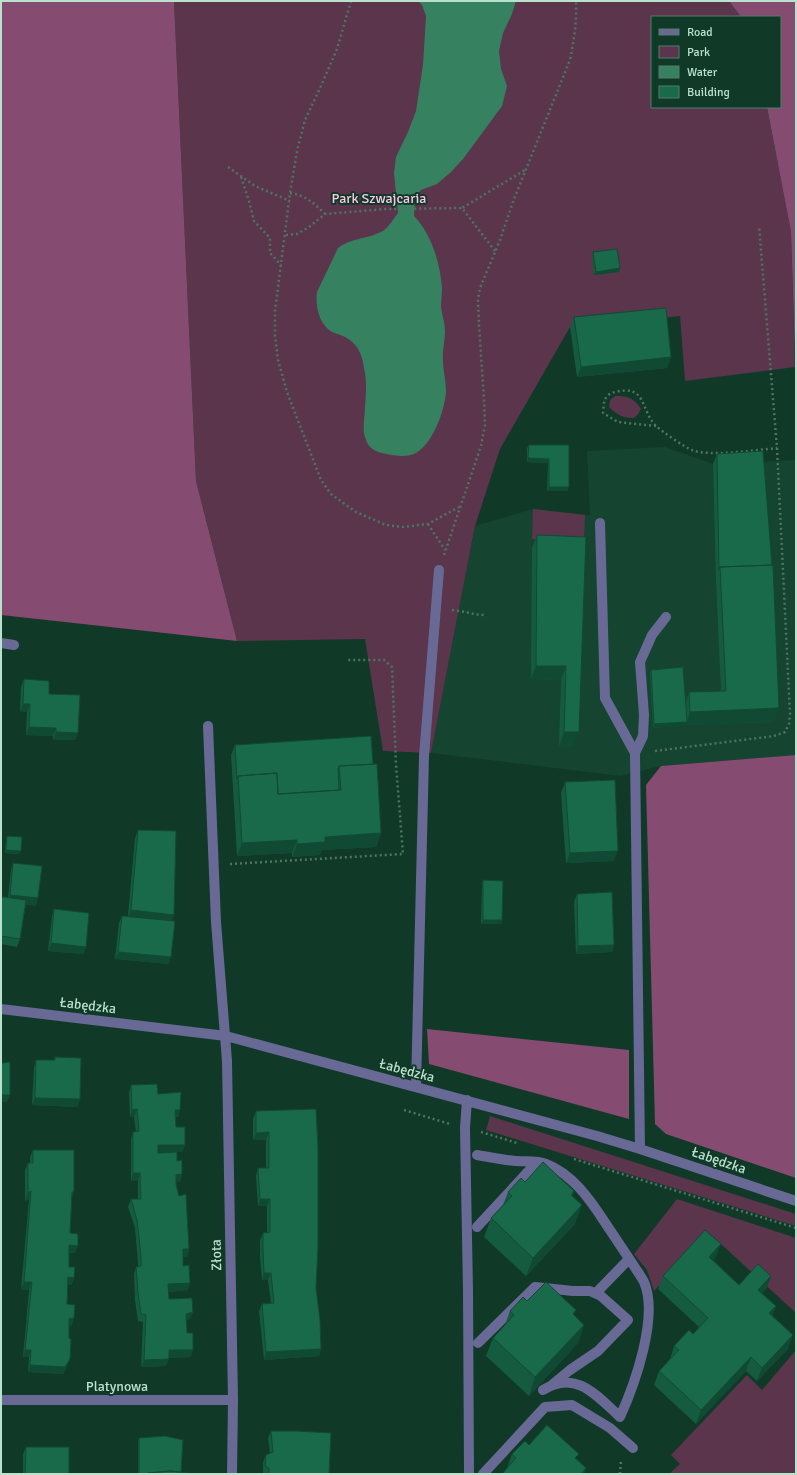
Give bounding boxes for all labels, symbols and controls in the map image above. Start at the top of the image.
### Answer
legend [651,16,781,108]
text: Road [687,25,713,40]
text: Park [687,45,710,60]
text: Water [687,65,718,80]
text: Building [687,85,730,100]
park label: Park Szwajcaria [332,190,426,207]
street label: Łabędzka [59,994,117,1017]
street label: Łabędzka [377,1055,436,1086]
street label: Łabędzka [689,1143,748,1178]
street label: Złota [208,1239,225,1271]
street label: Platynowa [86,1378,148,1395]

